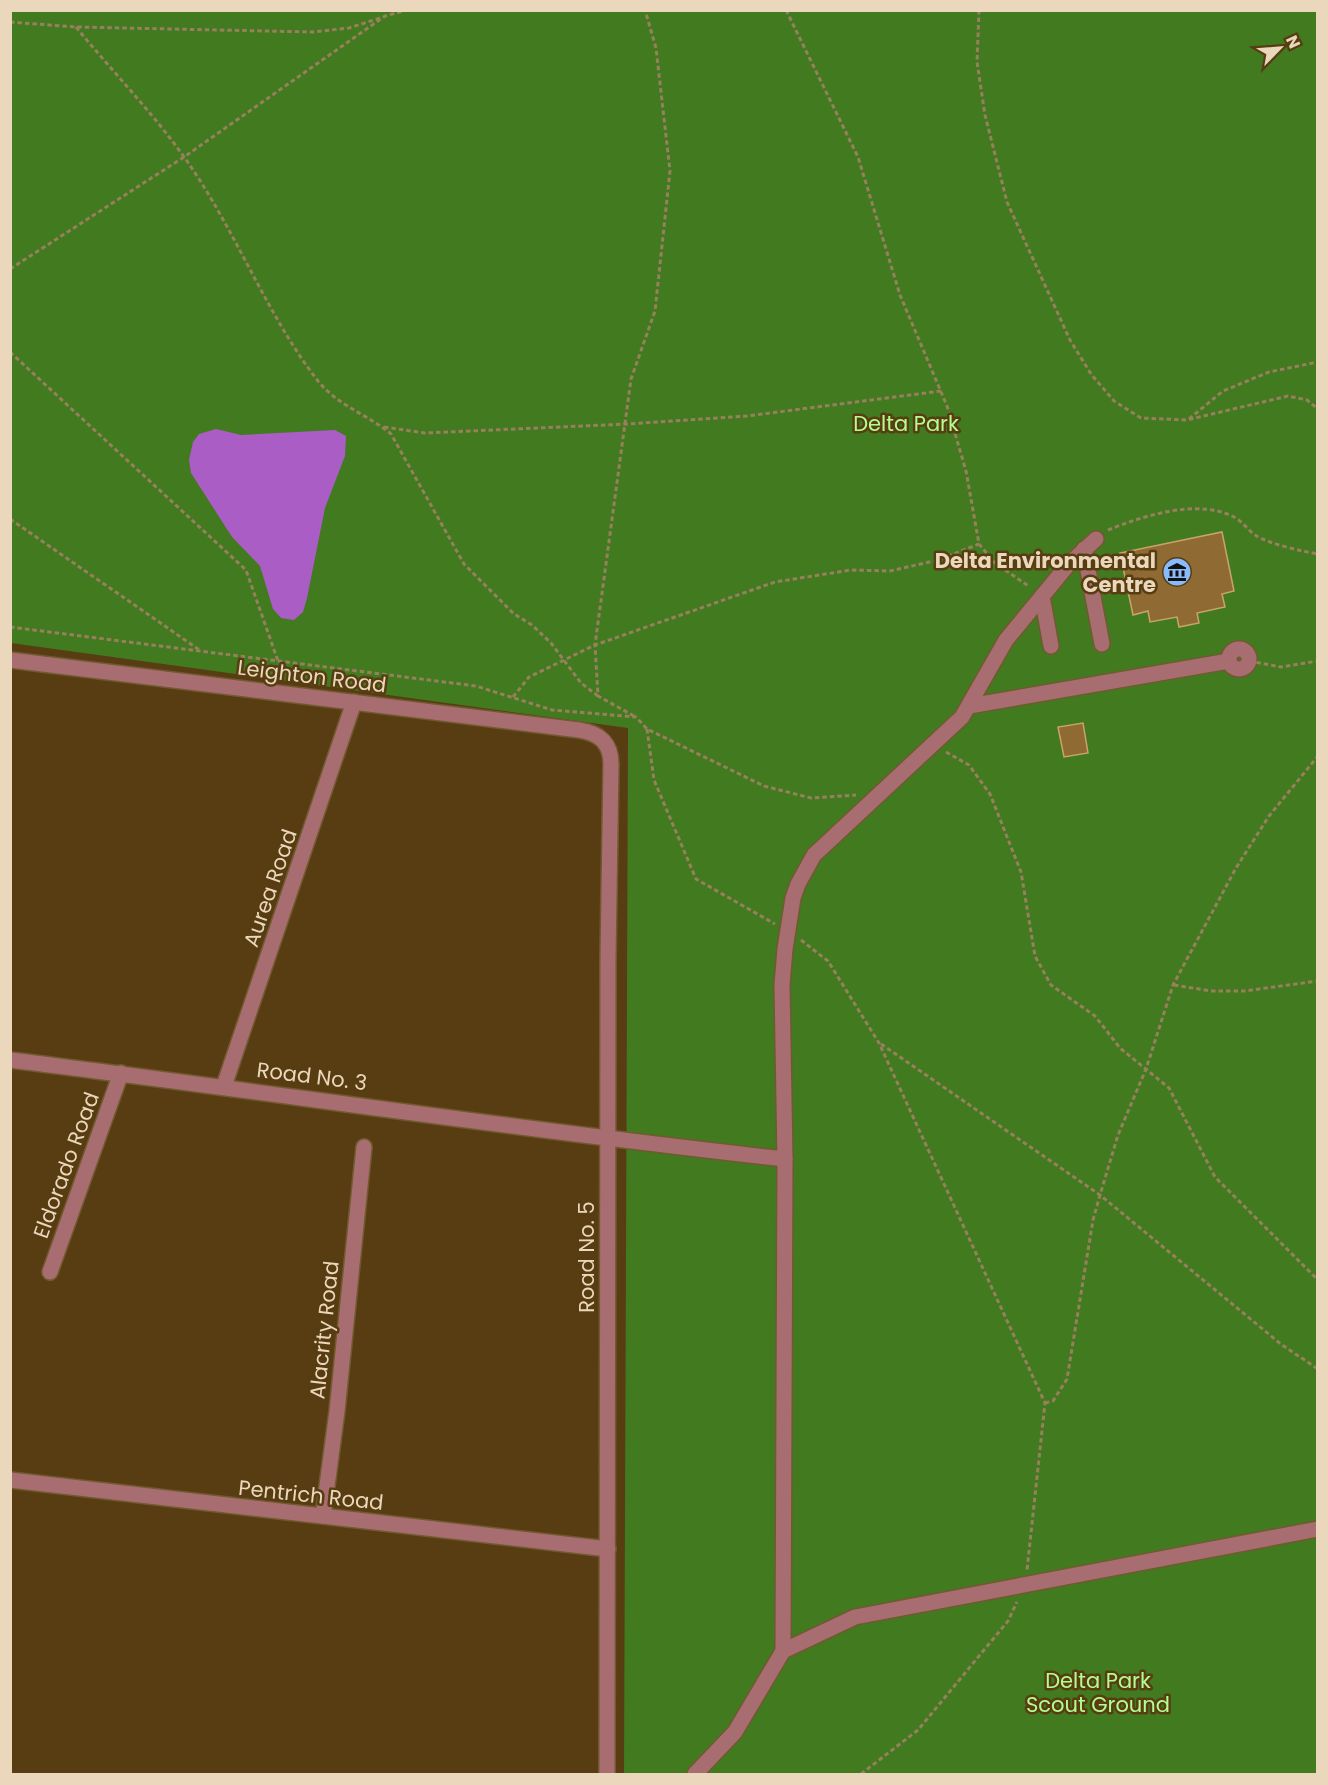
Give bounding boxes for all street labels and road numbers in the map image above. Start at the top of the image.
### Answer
street label: Leighton Road [236,652,388,700]
street label: Aurea Road [236,825,304,951]
street label: Road No. 3 [255,1055,369,1097]
street label: Eldorado Road [26,1088,106,1242]
street label: Road No. 5 [572,1201,601,1313]
street label: Alacrity Road [302,1259,346,1401]
street label: Pentrich Road [237,1473,385,1517]

